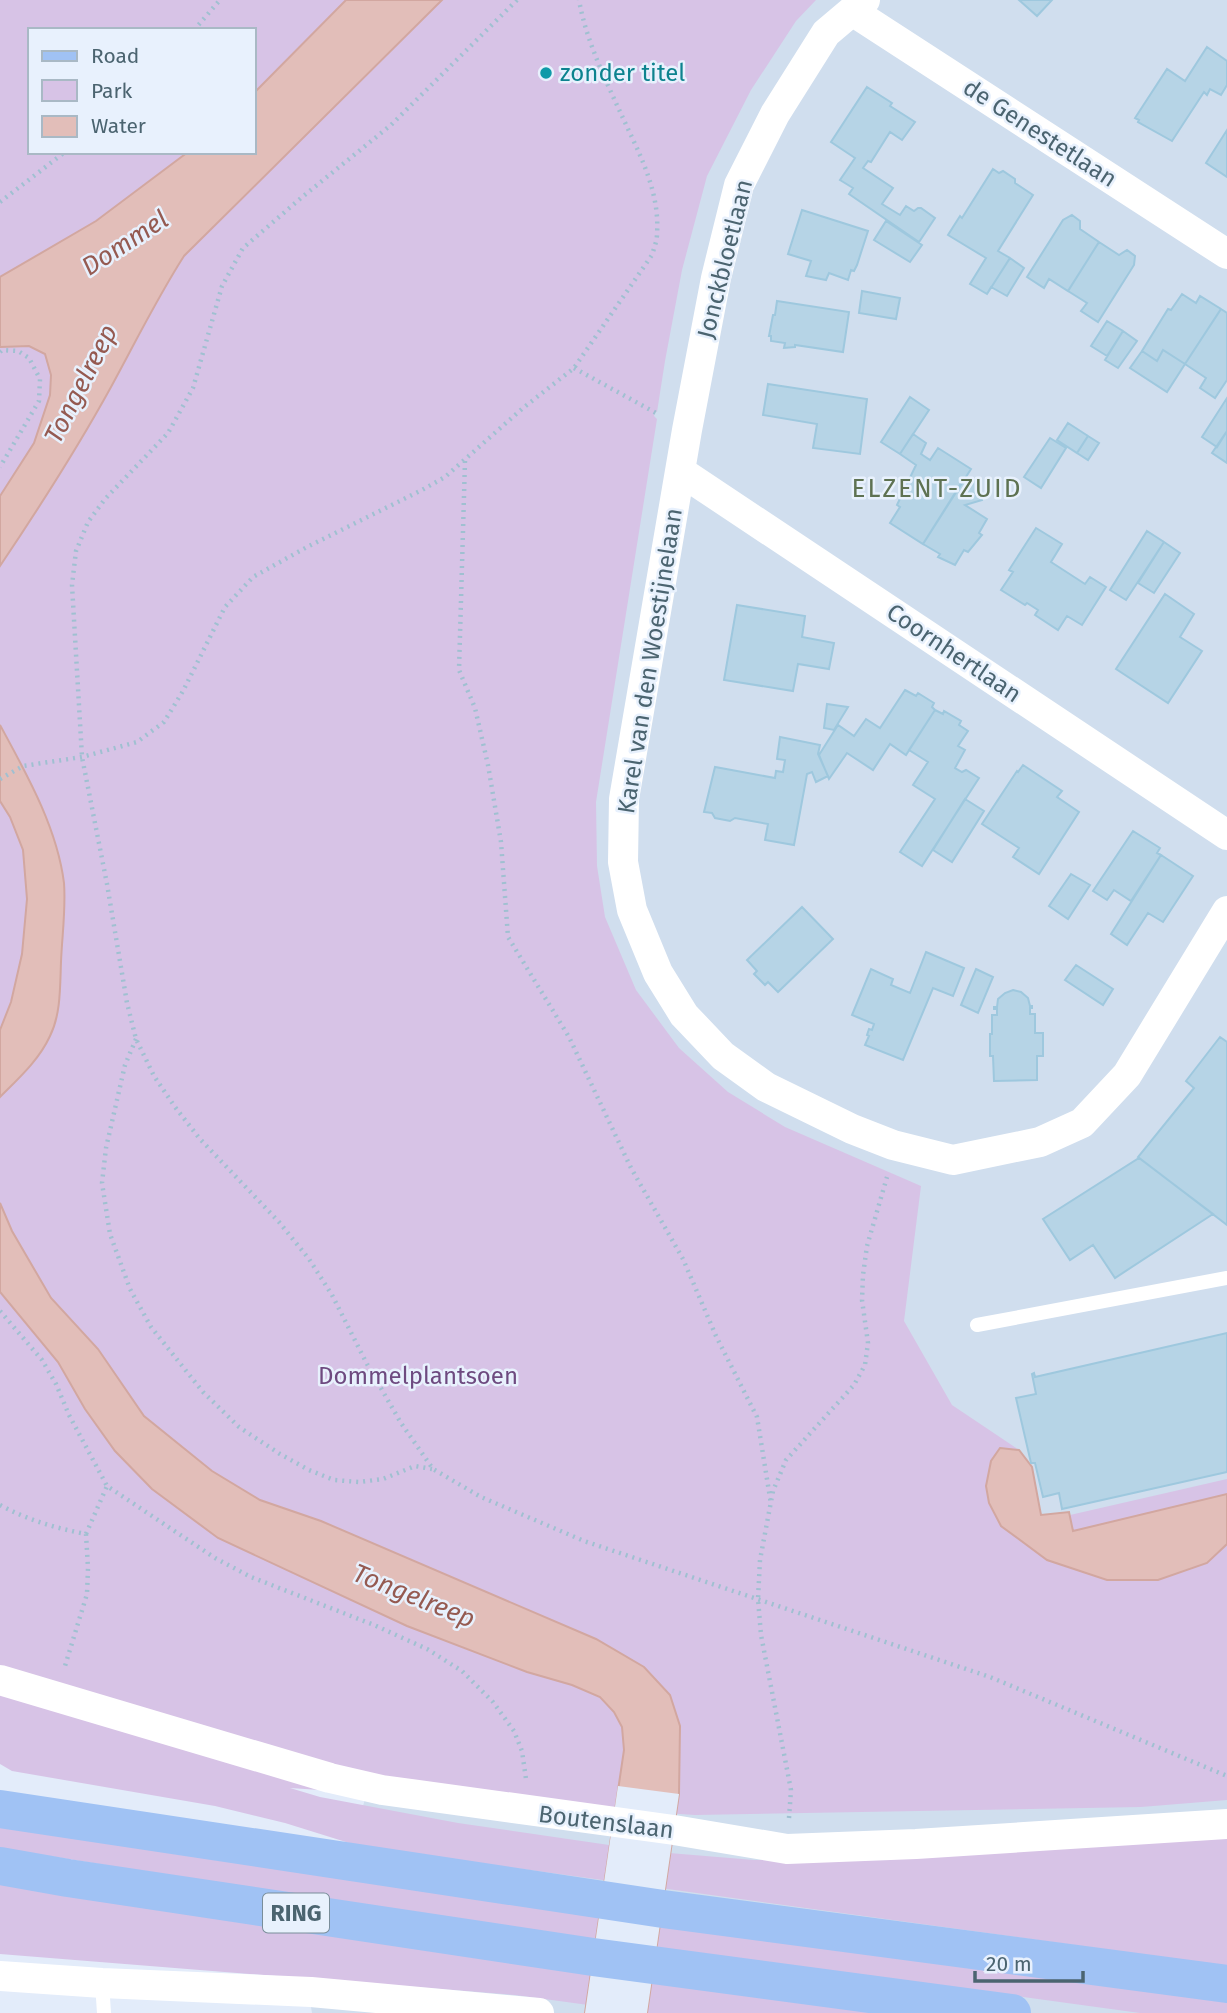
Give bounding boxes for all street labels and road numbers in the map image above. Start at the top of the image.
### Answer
street label: de Genestetlaan [958,73,1122,193]
street label: Jonckbloetlaan [692,177,758,341]
street label: Karel van den Woestijnelaan [612,506,688,816]
street label: Coornhertlaan [881,598,1027,708]
street label: Boutenslaan [537,1800,675,1844]
road number: RING [263,1894,329,1932]

